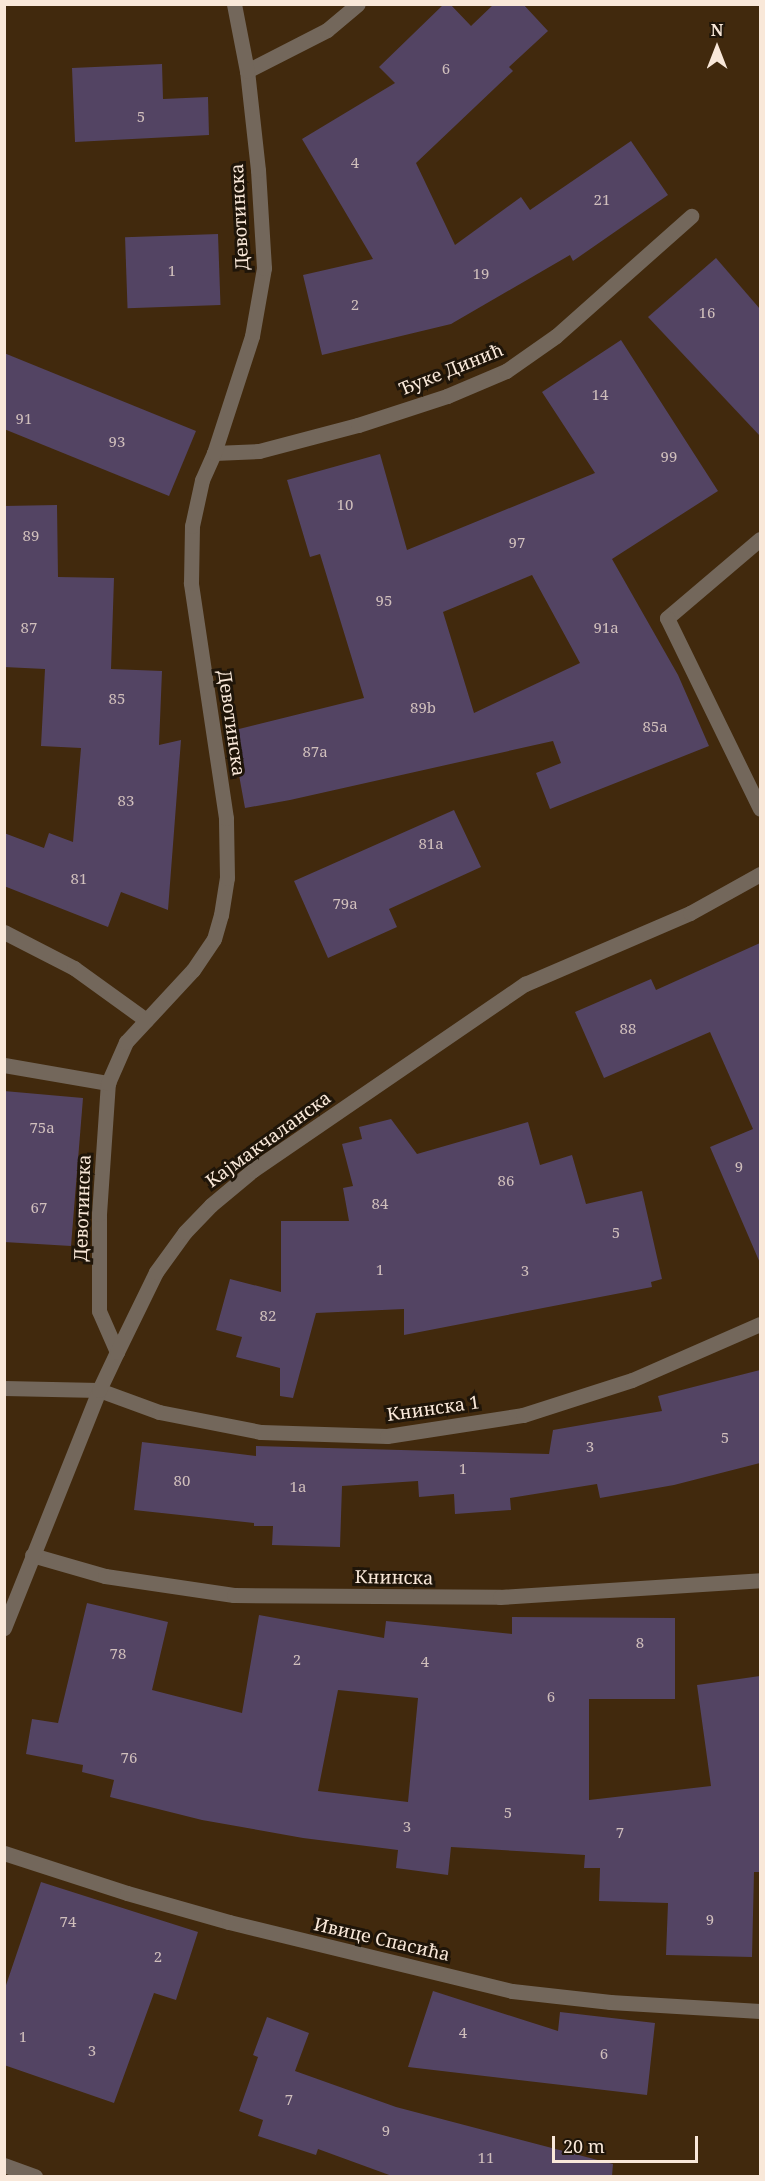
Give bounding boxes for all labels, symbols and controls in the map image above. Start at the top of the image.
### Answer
north arrow [687,18,747,78]
text: N [711,19,723,41]
house number: 6 [442,60,450,78]
house number: 5 [137,108,145,126]
house number: 4 [351,154,359,172]
street label: Девотинска [225,163,253,271]
house number: 21 [594,191,610,209]
house number: 1 [168,262,176,280]
house number: 19 [473,265,489,283]
house number: 2 [351,296,359,314]
house number: 16 [699,304,715,322]
street label: Ђуке Динић [396,338,506,400]
house number: 14 [592,386,608,404]
house number: 91 [16,410,32,428]
house number: 93 [109,433,125,451]
house number: 99 [661,448,677,466]
house number: 10 [337,496,353,514]
house number: 89 [23,527,39,545]
house number: 97 [509,534,525,552]
house number: 95 [376,592,392,610]
house number: 87 [21,619,37,637]
house number: 91a [593,619,619,637]
street label: Девотинска [214,669,250,777]
house number: 85 [109,690,125,708]
house number: 89b [410,699,436,717]
house number: 85a [642,718,668,736]
house number: 87a [302,743,328,761]
house number: 83 [118,792,134,810]
house number: 81a [418,835,444,853]
house number: 81 [71,870,87,888]
house number: 79a [332,895,358,913]
house number: 88 [620,1020,636,1038]
street label: Кајмакчаланска [201,1086,335,1192]
house number: 75a [29,1119,55,1137]
street label: Девотинска [69,1154,95,1262]
house number: 9 [735,1158,743,1176]
house number: 86 [498,1172,514,1190]
house number: 84 [372,1195,388,1213]
house number: 67 [31,1199,47,1217]
house number: 5 [612,1224,620,1242]
house number: 1 [376,1261,384,1279]
house number: 3 [521,1262,529,1280]
house number: 82 [260,1307,276,1325]
street label: Книнска 1 [385,1391,481,1425]
house number: 5 [721,1429,729,1447]
house number: 3 [586,1438,594,1456]
house number: 1 [459,1460,467,1478]
house number: 80 [174,1472,190,1490]
house number: 1a [290,1478,306,1496]
street label: Книнска [354,1566,434,1588]
house number: 8 [636,1634,644,1652]
house number: 78 [110,1645,126,1663]
house number: 2 [293,1651,301,1669]
house number: 4 [421,1653,429,1671]
house number: 6 [547,1688,555,1706]
house number: 76 [121,1749,137,1767]
house number: 5 [504,1804,512,1822]
house number: 3 [403,1818,411,1836]
house number: 7 [616,1824,624,1842]
house number: 9 [706,1911,714,1929]
house number: 74 [60,1913,76,1931]
street label: Ивице Спасића [312,1913,452,1965]
house number: 2 [154,1948,162,1966]
house number: 4 [459,2024,467,2042]
house number: 1 [19,2028,27,2046]
house number: 3 [88,2042,96,2060]
house number: 6 [600,2045,608,2063]
house number: 7 [285,2091,293,2109]
house number: 9 [382,2122,390,2140]
scale bar [555,2124,700,2162]
text: 20 m [563,2134,605,2158]
house number: 11 [478,2149,494,2167]

